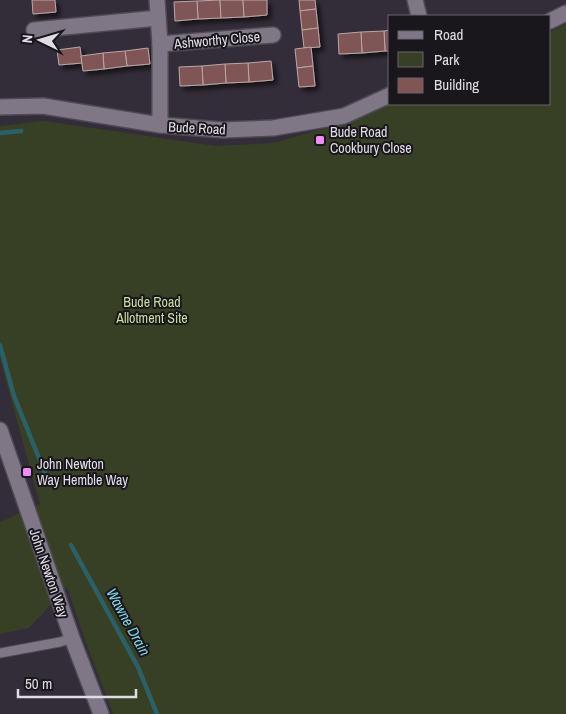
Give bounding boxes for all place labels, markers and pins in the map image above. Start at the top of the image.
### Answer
place label: Bude Road Cookbury Close [330,123,412,157]
marker: Bude Road Cookbury Close [314,134,326,146]
place label: John Newton Way Hemble Way [37,455,128,489]
marker: John Newton Way Hemble Way [21,466,33,478]

